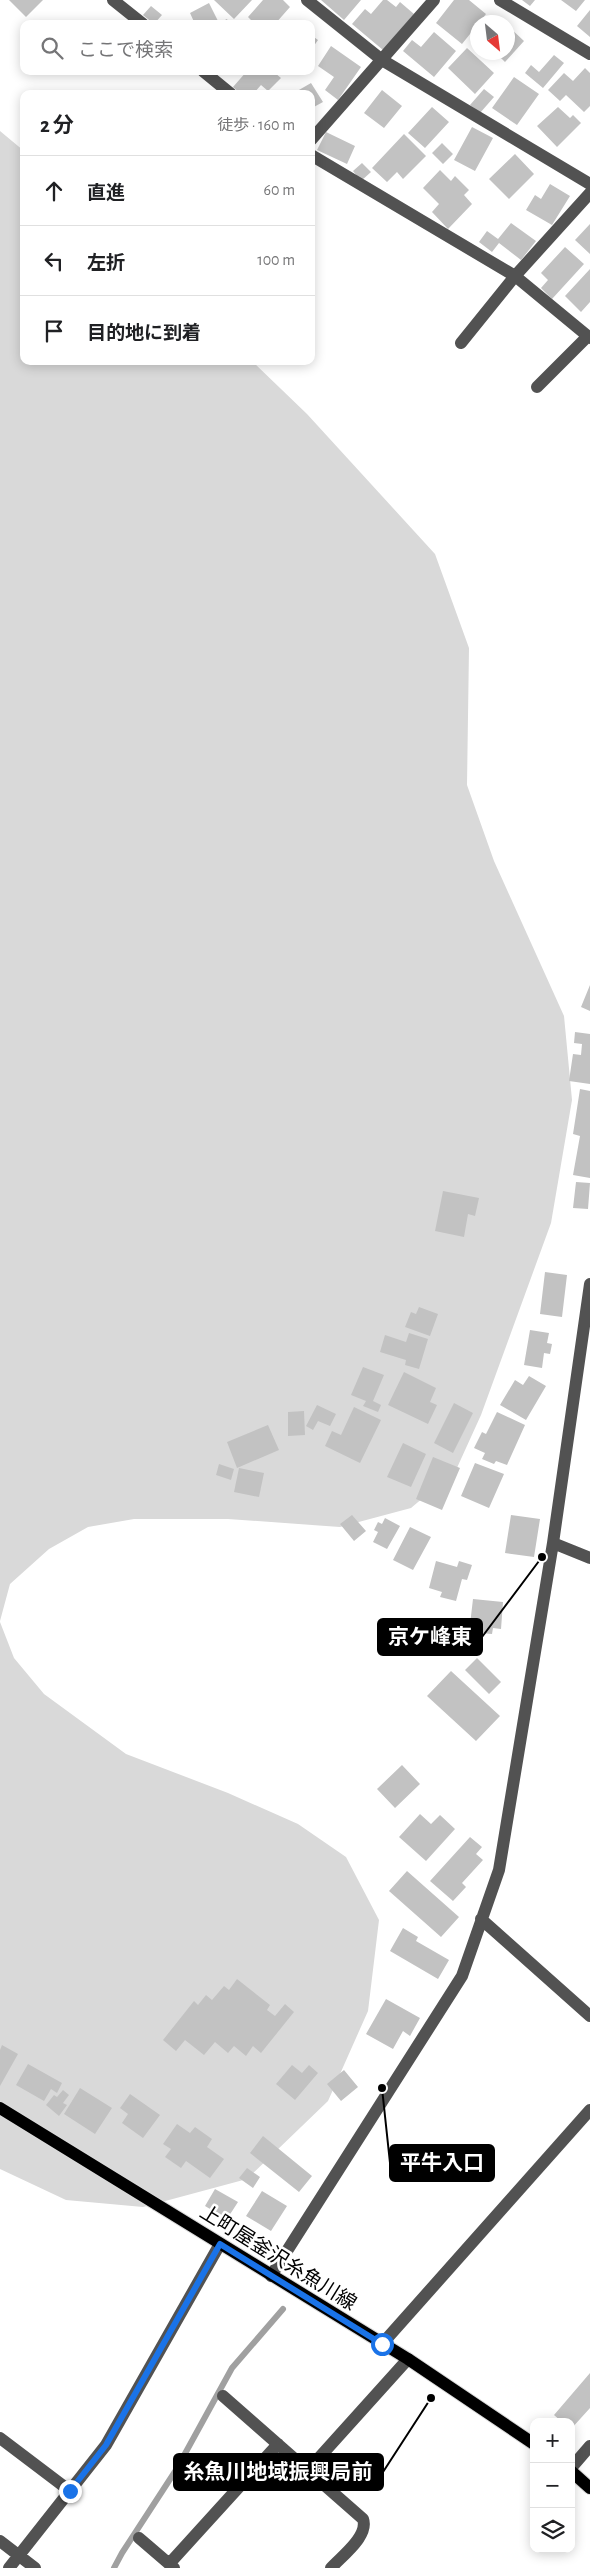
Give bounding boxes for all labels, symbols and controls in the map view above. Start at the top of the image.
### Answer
north arrow [470,15,515,60]
search box [20,20,315,75]
icon: search [38,34,66,62]
text: ここで検索 [78,41,173,60]
text: 2 分 [40,115,74,136]
text: 徒歩 · 160 m [217,117,295,133]
icon: ahead [40,177,68,205]
text: 60 m [264,182,295,198]
text: 直進 [87,184,125,203]
icon: left [40,247,68,275]
text: 100 m [257,252,295,268]
text: 左折 [87,254,125,273]
icon: arrive [40,317,68,345]
text: 目的地に到着 [87,324,201,343]
callout: 京ケ峰東 [378,1619,482,1655]
text: 京ケ峰東 [388,1625,472,1648]
callout: 平牛入口 [390,2145,494,2181]
text: 平牛入口 [400,2152,484,2174]
street label: 上町屋釜沢糸魚川線 [196,2200,361,2314]
route start [371,2333,394,2356]
map controls [530,2418,575,2553]
button: + [530,2418,575,2463]
callout: 糸魚川地域振興局前 [174,2454,383,2490]
text: 糸魚川地域振興局前 [184,2460,373,2483]
button: − [530,2463,575,2508]
route end [59,2480,82,2503]
button: layers [530,2508,575,2553]

